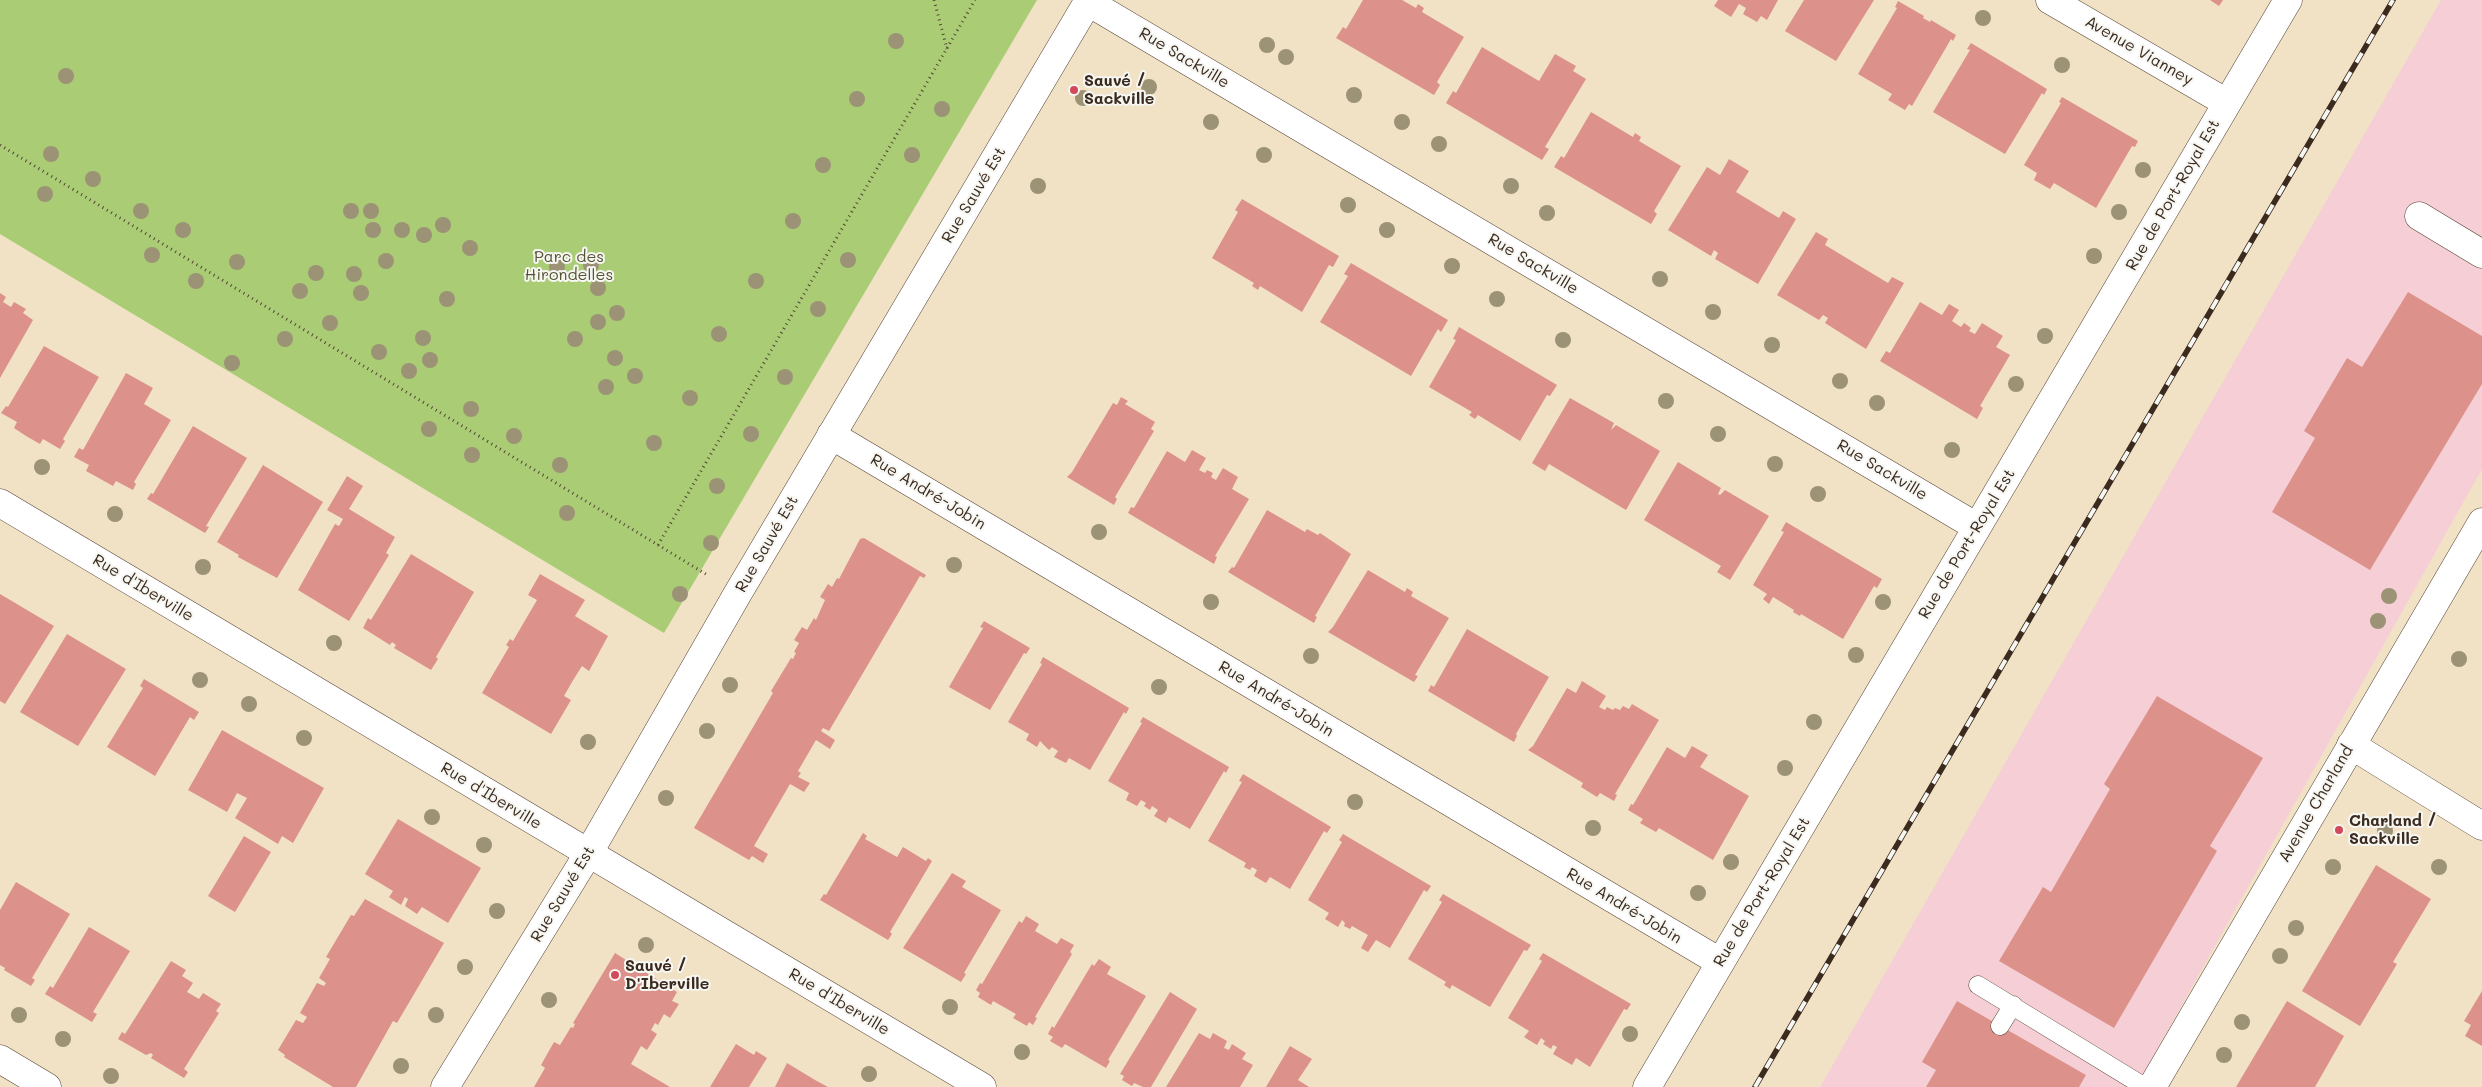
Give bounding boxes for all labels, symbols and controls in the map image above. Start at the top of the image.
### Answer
street label: Avenue Vianney [2082,12,2196,90]
street label: Rue Sackville [1135,23,1233,93]
place label: Sauvé / Sackville [1084,71,1154,109]
marker: Sauvé / Sackville [1068,84,1080,96]
street label: Rue de Port-Royal Est [2122,116,2224,274]
street label: Rue Sauvé Est [938,143,1010,247]
street label: Rue Sackville [1484,229,1582,299]
park label: Parc des Hirondelles [525,247,613,285]
street label: Rue Sackville [1833,435,1931,505]
street label: Rue André-Jobin [867,450,989,534]
street label: Rue de Port-Royal Est [1915,466,2019,622]
street label: Rue Sauvé Est [731,492,803,596]
street label: Rue d'Iberville [89,550,197,626]
street label: Rue André-Jobin [1215,657,1337,741]
street label: Avenue Charland [2275,742,2357,866]
street label: Rue d'Iberville [437,758,545,834]
place label: Charland / Sackville [2349,811,2437,849]
street label: Rue de Port-Royal Est [1710,814,1814,970]
marker: Charland / Sackville [2333,824,2345,836]
street label: Rue Sauvé Est [527,842,599,946]
street label: Rue André-Jobin [1563,864,1685,948]
place label: Sauvé / D'Iberville [625,956,709,994]
street label: Rue d'Iberville [785,964,893,1040]
marker: Sauvé / D'Iberville [609,969,621,981]

